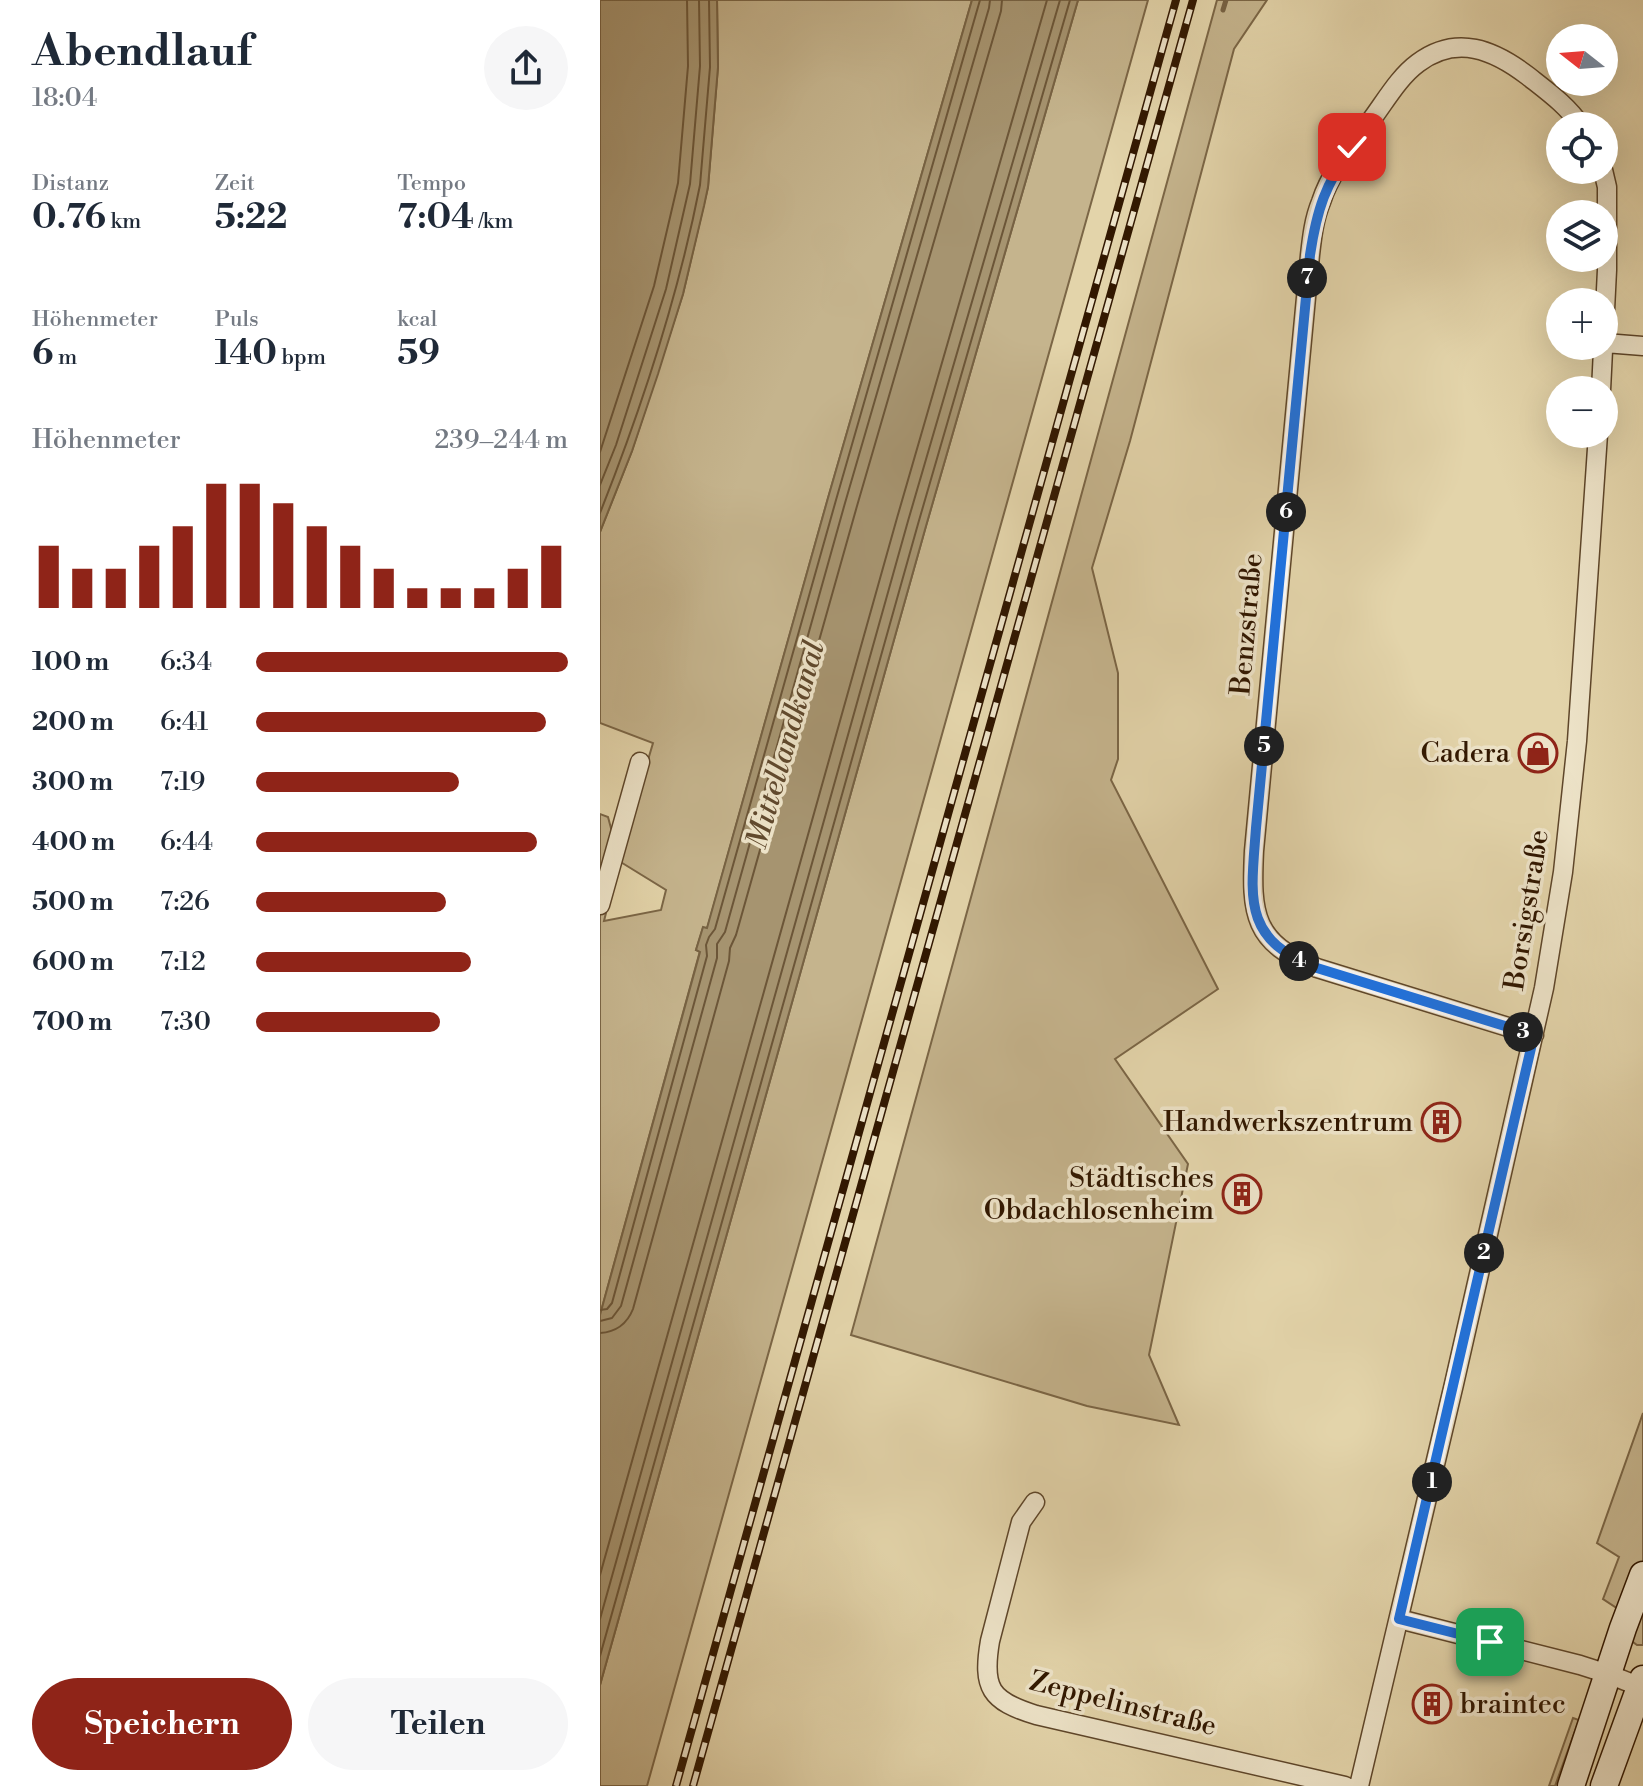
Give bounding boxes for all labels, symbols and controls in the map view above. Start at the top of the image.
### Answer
text: Abendlauf [32,24,252,79]
north arrow [1546,24,1618,96]
map controls [1546,24,1618,448]
button: share [484,26,568,110]
text: 18:04 [32,82,97,114]
button: locate [1546,112,1618,184]
pin [1318,113,1386,181]
icon: check [1330,125,1374,169]
text: Distanz [32,170,109,197]
text: Zeit [215,170,255,197]
text: Tempo [397,170,466,197]
text: 0.76 [32,197,106,239]
text: 5:22 [215,197,288,239]
text: 7:04 [397,197,474,239]
button: layers [1546,200,1618,272]
text: km [106,208,141,235]
text: /km [474,208,514,235]
pin: 7 [1287,258,1327,298]
text: 7 [1301,264,1313,291]
button: + [1546,288,1618,360]
text: Höhenmeter [32,306,158,333]
text: Puls [215,306,259,333]
text: kcal [397,306,437,333]
text: 6 [32,333,53,375]
text: 140 [215,333,277,375]
text: 59 [397,333,440,375]
text: m [53,344,77,371]
text: bpm [277,344,326,371]
button: − [1546,376,1618,448]
text: Höhenmeter [32,424,181,456]
text: 239–244 m [434,424,568,456]
pin: 6 [1266,492,1306,532]
text: 6 [1279,498,1293,525]
street label: Benzstraße [1223,552,1271,697]
water label: Mittellandkanal [738,636,834,853]
text: 100 m [32,646,109,678]
text: 6:34 [160,646,212,678]
text: 200 m [32,706,114,738]
text: 6:41 [160,706,208,738]
pin: 5 [1244,726,1284,766]
text: 5 [1257,732,1271,759]
shop icon: Cadera [1517,732,1559,774]
place label: Cadera [1420,736,1511,771]
text: 300 m [32,766,113,798]
text: 7:19 [160,766,205,798]
text: 400 m [32,826,115,858]
text: 6:44 [160,826,213,858]
street label: Borsigstraße [1497,827,1557,994]
text: 500 m [32,886,114,918]
text: 7:26 [160,886,210,918]
pin: 4 [1279,941,1319,981]
text: 600 m [32,946,114,978]
text: 7:12 [160,946,206,978]
text: 4 [1292,947,1306,974]
text: 700 m [32,1006,112,1038]
text: 7:30 [160,1006,211,1038]
pin: 3 [1503,1012,1543,1052]
text: 3 [1516,1018,1530,1045]
building icon: Handwerkszentrum [1420,1101,1462,1143]
place label: Handwerkszentrum [1163,1105,1413,1140]
place label: Städtisches Obdachlosenheim [984,1161,1214,1228]
building icon: Städtisches Obdachlosenheim [1221,1173,1263,1215]
pin: 2 [1464,1233,1504,1273]
text: 2 [1477,1239,1491,1266]
pin: 1 [1412,1462,1452,1502]
text: 1 [1427,1468,1437,1495]
pin [1456,1608,1524,1676]
icon: arrive [1468,1620,1512,1664]
street label: Zeppelinstraße [1026,1664,1220,1744]
button: Speichern [32,1678,292,1770]
button: Teilen [308,1678,568,1770]
building icon: braintec [1411,1683,1453,1725]
place label: braintec [1460,1687,1566,1722]

